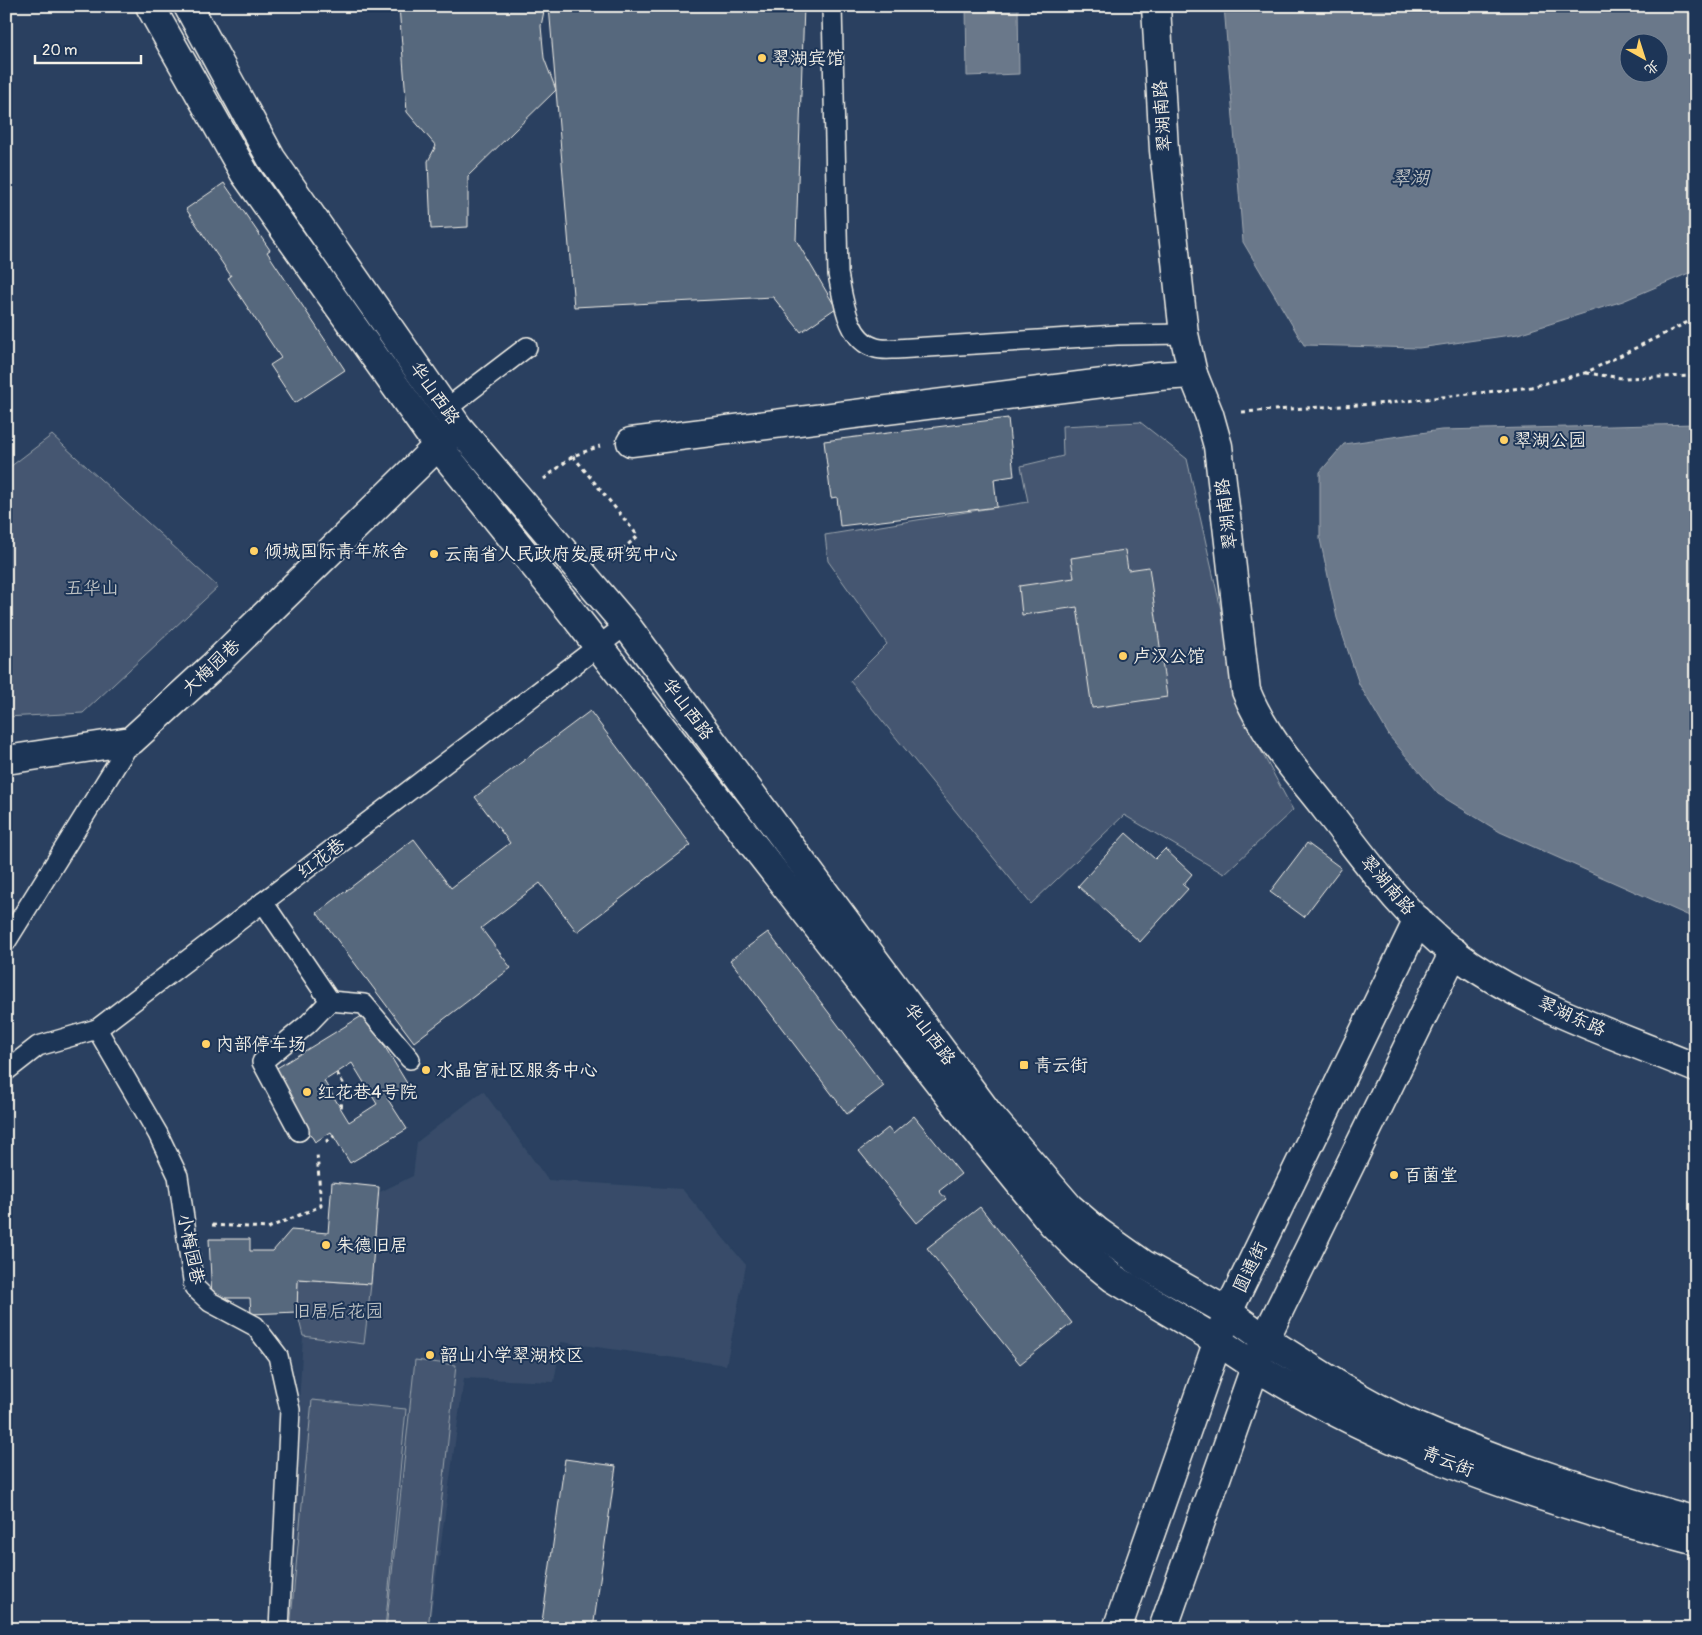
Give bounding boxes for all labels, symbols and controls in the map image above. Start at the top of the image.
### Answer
scale bar [35,32,141,64]
north arrow [1620,32,1670,82]
text: 20 m [42,41,77,60]
place label: 翠湖宾馆 [772,47,844,70]
marker: 翠湖宾馆 [756,52,768,64]
text: 北 [1641,57,1663,79]
street label: 翠湖南路 [1149,79,1176,153]
water label: 翠湖 [1391,166,1431,190]
street label: 华山西路 [405,357,465,429]
place label: 翠湖公园 [1514,429,1586,452]
marker: 翠湖公园 [1498,434,1510,446]
street label: 翠湖南路 [1211,477,1242,551]
place label: 倾城国际青年旅舍 [264,540,408,563]
place label: 云南省人民政府发展研究中心 [444,543,678,566]
marker: 倾城国际青年旅舍 [248,545,260,557]
marker: 云南省人民政府发展研究中心 [428,548,440,560]
park label: 五华山 [65,577,119,600]
street label: 大梅园巷 [177,634,246,700]
place label: 卢汉公馆 [1133,645,1205,668]
marker: 卢汉公馆 [1117,650,1129,662]
street label: 华山西路 [657,674,718,745]
street label: 红花巷 [293,833,350,884]
street label: 翠湖南路 [1355,851,1420,920]
street label: 翠湖东路 [1534,991,1609,1042]
street label: 华山西路 [899,999,960,1070]
place label: 内部停车场 [216,1033,306,1056]
marker: 内部停车场 [200,1038,212,1050]
place label: 青云街 [1034,1054,1088,1077]
place label: 水晶宫社区服务中心 [436,1059,598,1082]
marker: 青云街 [1018,1059,1030,1071]
marker: 水晶宫社区服务中心 [420,1064,432,1076]
place label: 红花巷4号院 [317,1081,417,1104]
marker: 红花巷4号院 [301,1086,313,1098]
place label: 百菌堂 [1404,1164,1458,1187]
marker: 百菌堂 [1388,1169,1400,1181]
street label: 小梅园巷 [172,1211,209,1287]
place label: 朱德旧居 [336,1234,408,1257]
street label: 圆通街 [1228,1238,1273,1297]
marker: 朱德旧居 [320,1239,332,1251]
park label: 旧居后花园 [293,1300,383,1323]
place label: 韶山小学翠湖校区 [440,1344,584,1367]
marker: 韶山小学翠湖校区 [424,1349,436,1361]
street label: 青云街 [1418,1441,1477,1482]

